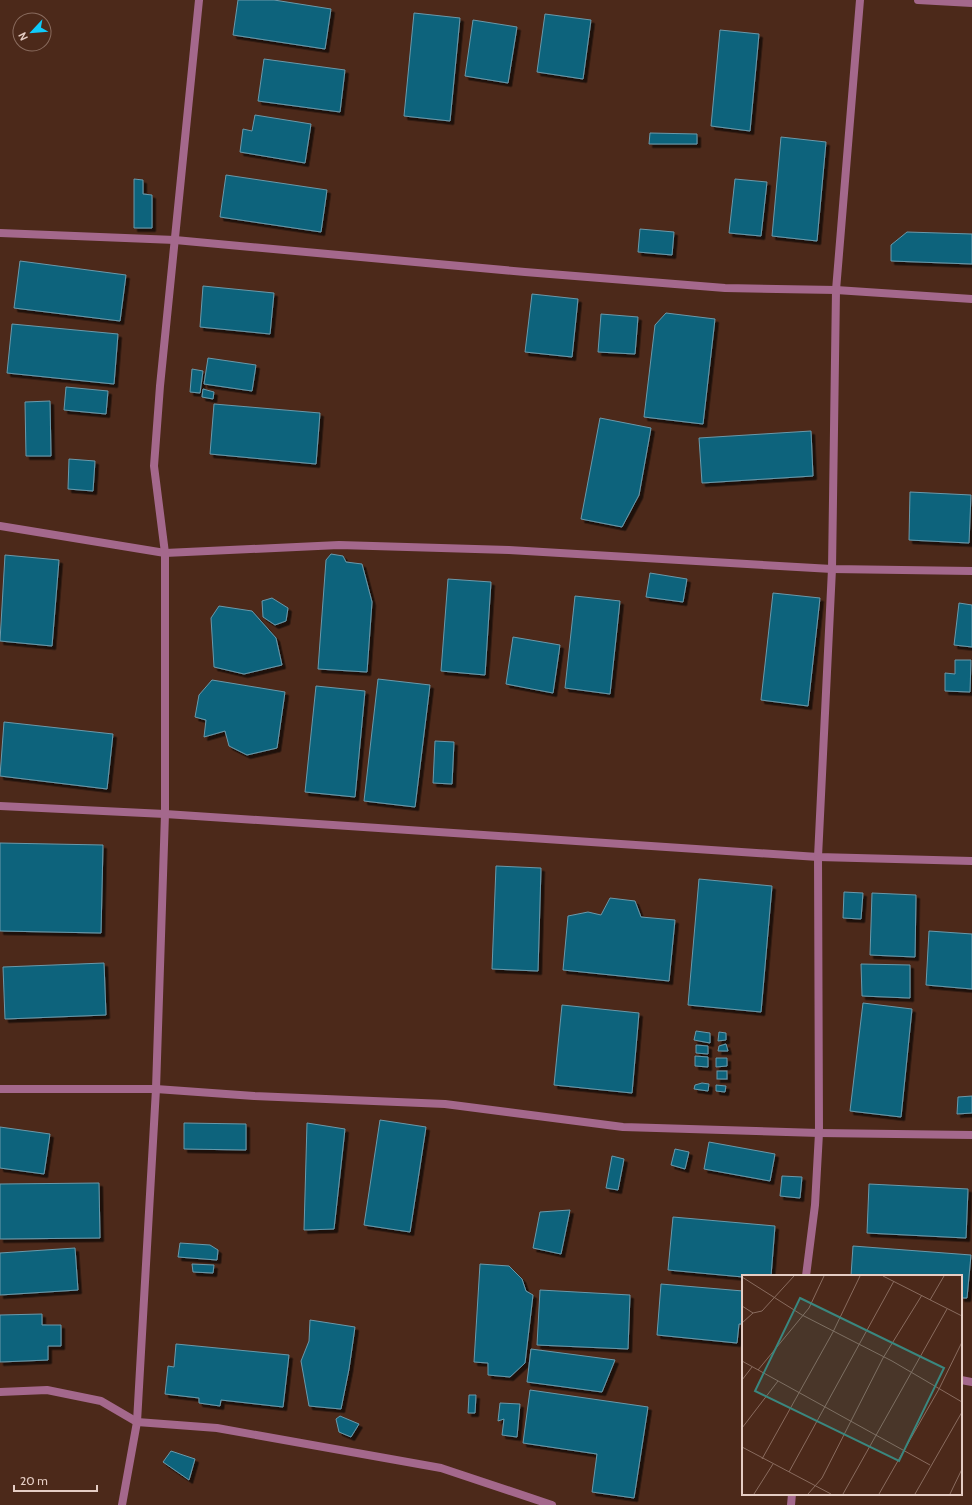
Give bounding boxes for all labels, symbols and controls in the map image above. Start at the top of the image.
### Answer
north arrow [12,12,52,52]
text: N [15,30,31,43]
inset map [742,1275,962,1495]
scale bar [14,1467,97,1493]
text: 20 m [20,1473,48,1488]

